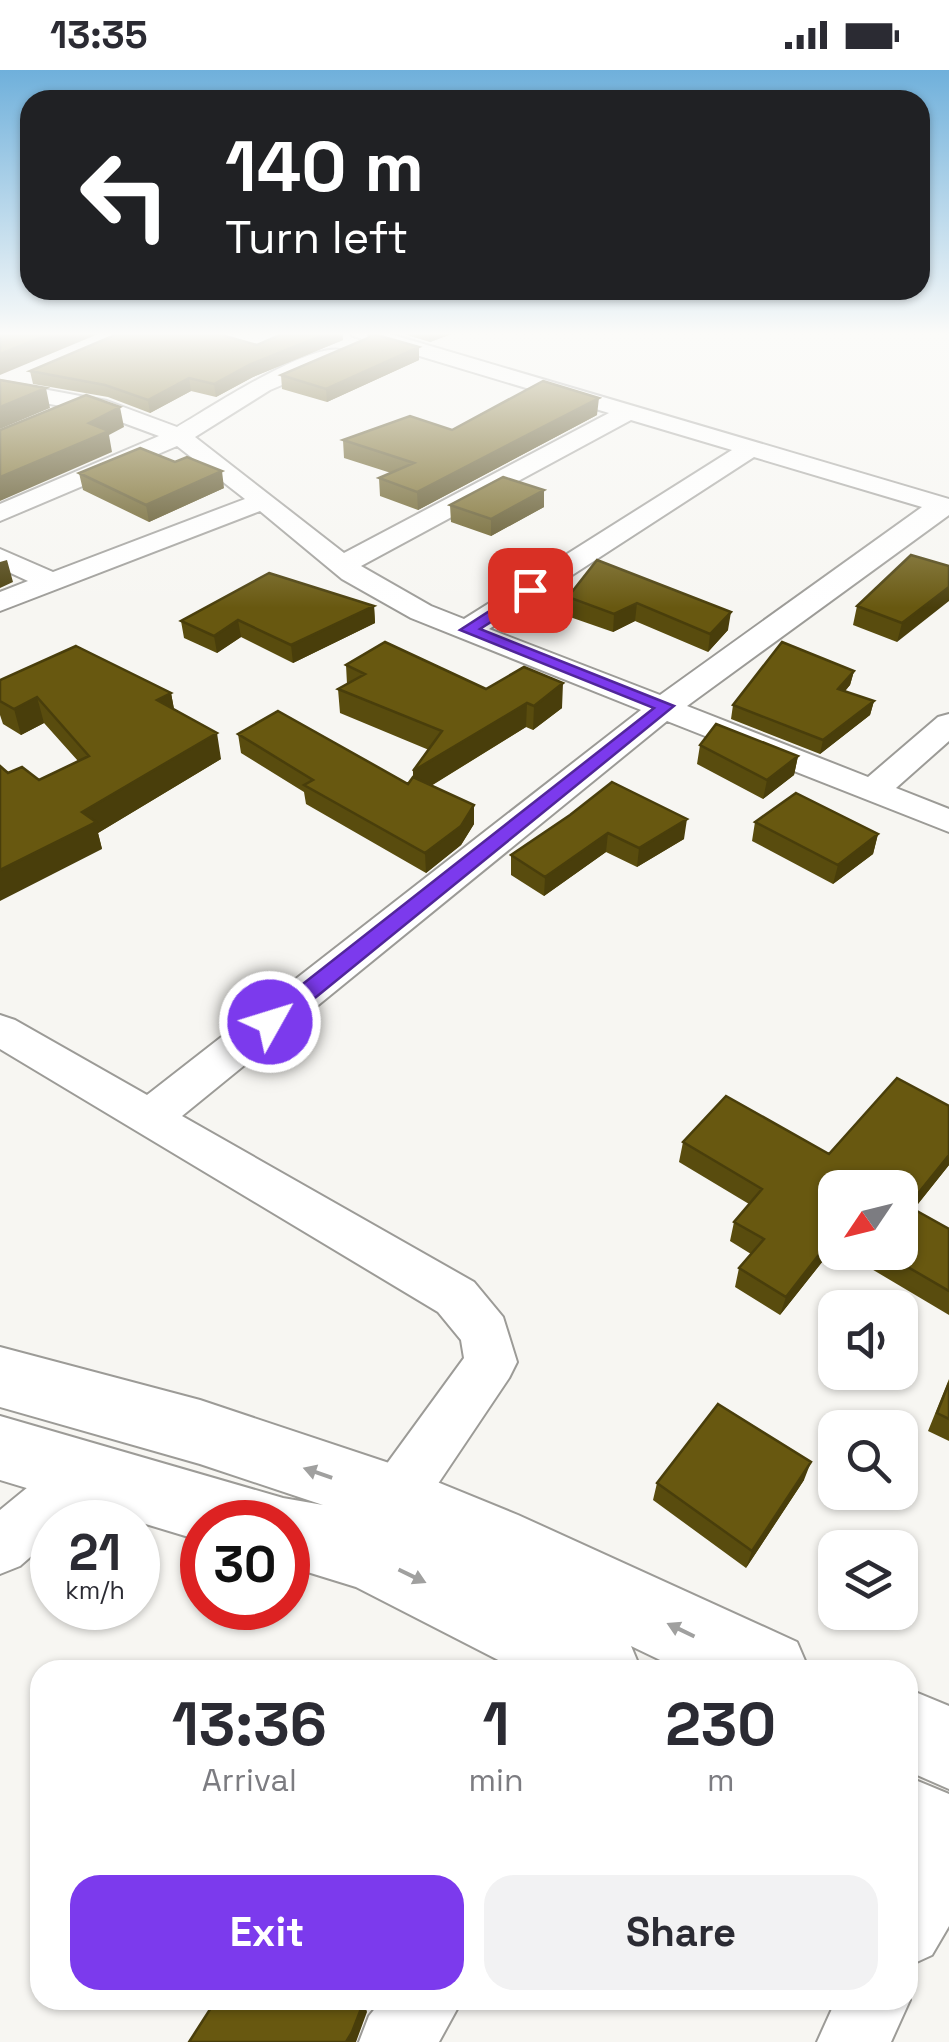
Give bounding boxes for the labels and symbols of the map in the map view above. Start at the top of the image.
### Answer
pin [488,548,573,633]
position arrow [218,970,322,1074]
north arrow [818,1170,918,1270]
one-way arrow [303,1465,333,1480]
speed limit sign: 30 [180,1500,310,1630]
one-way arrow [397,1567,426,1584]
one-way arrow [666,1621,695,1638]

